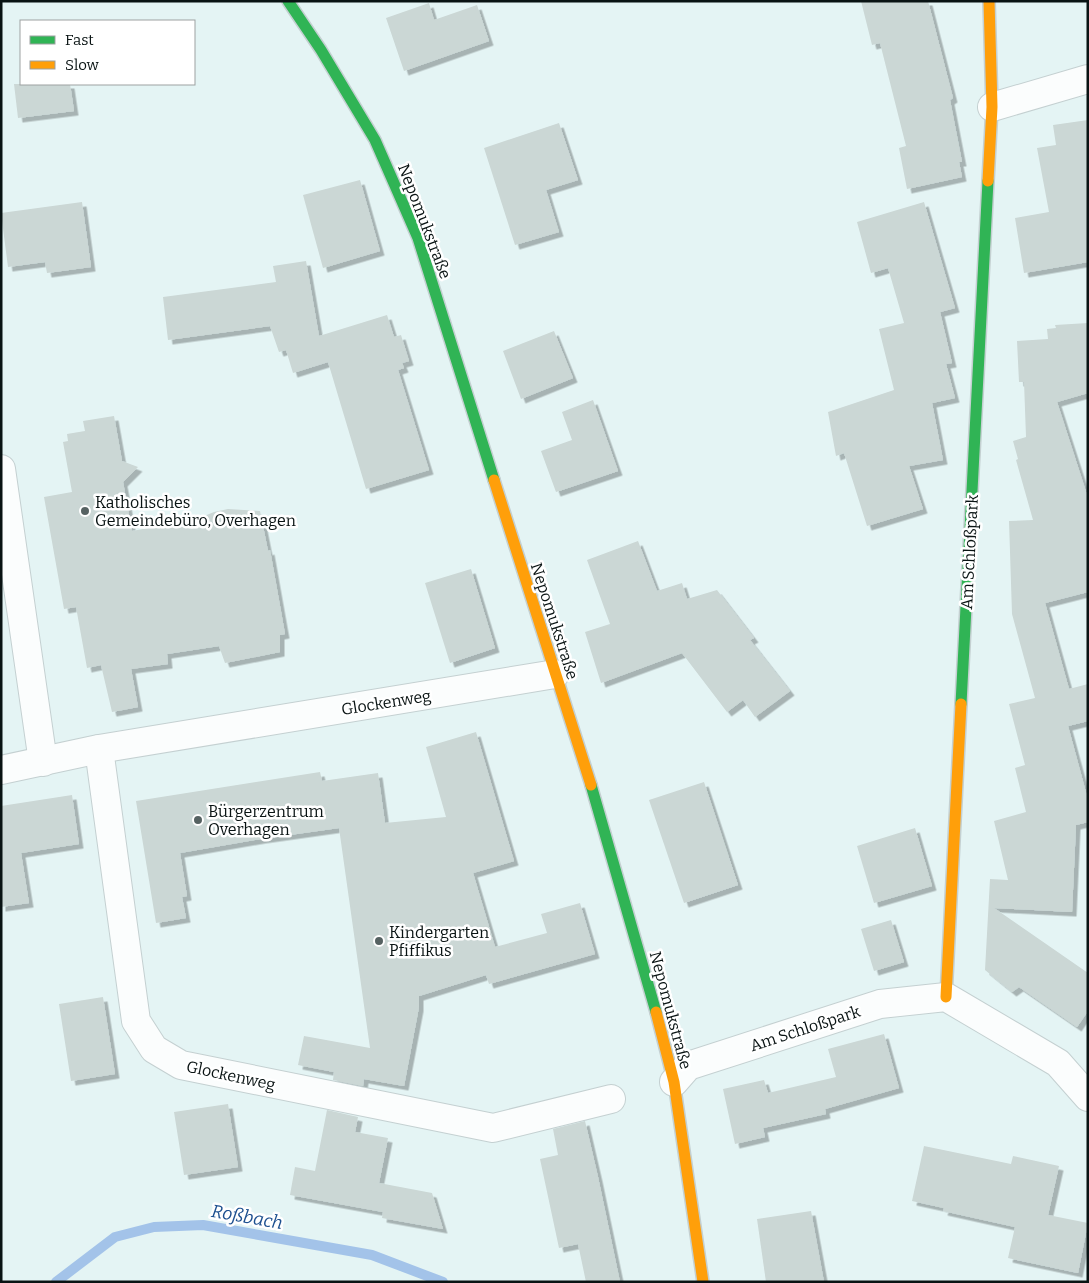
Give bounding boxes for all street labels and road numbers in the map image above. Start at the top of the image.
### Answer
street label: Nepomukstraße [394,161,455,281]
street label: Am Schloßpark [957,494,982,610]
street label: Nepomukstraße [527,560,582,682]
street label: Glockenweg [340,686,432,719]
street label: Nepomukstraße [646,949,695,1071]
street label: Am Schloßpark [748,1002,863,1055]
street label: Glockenweg [185,1057,277,1094]

